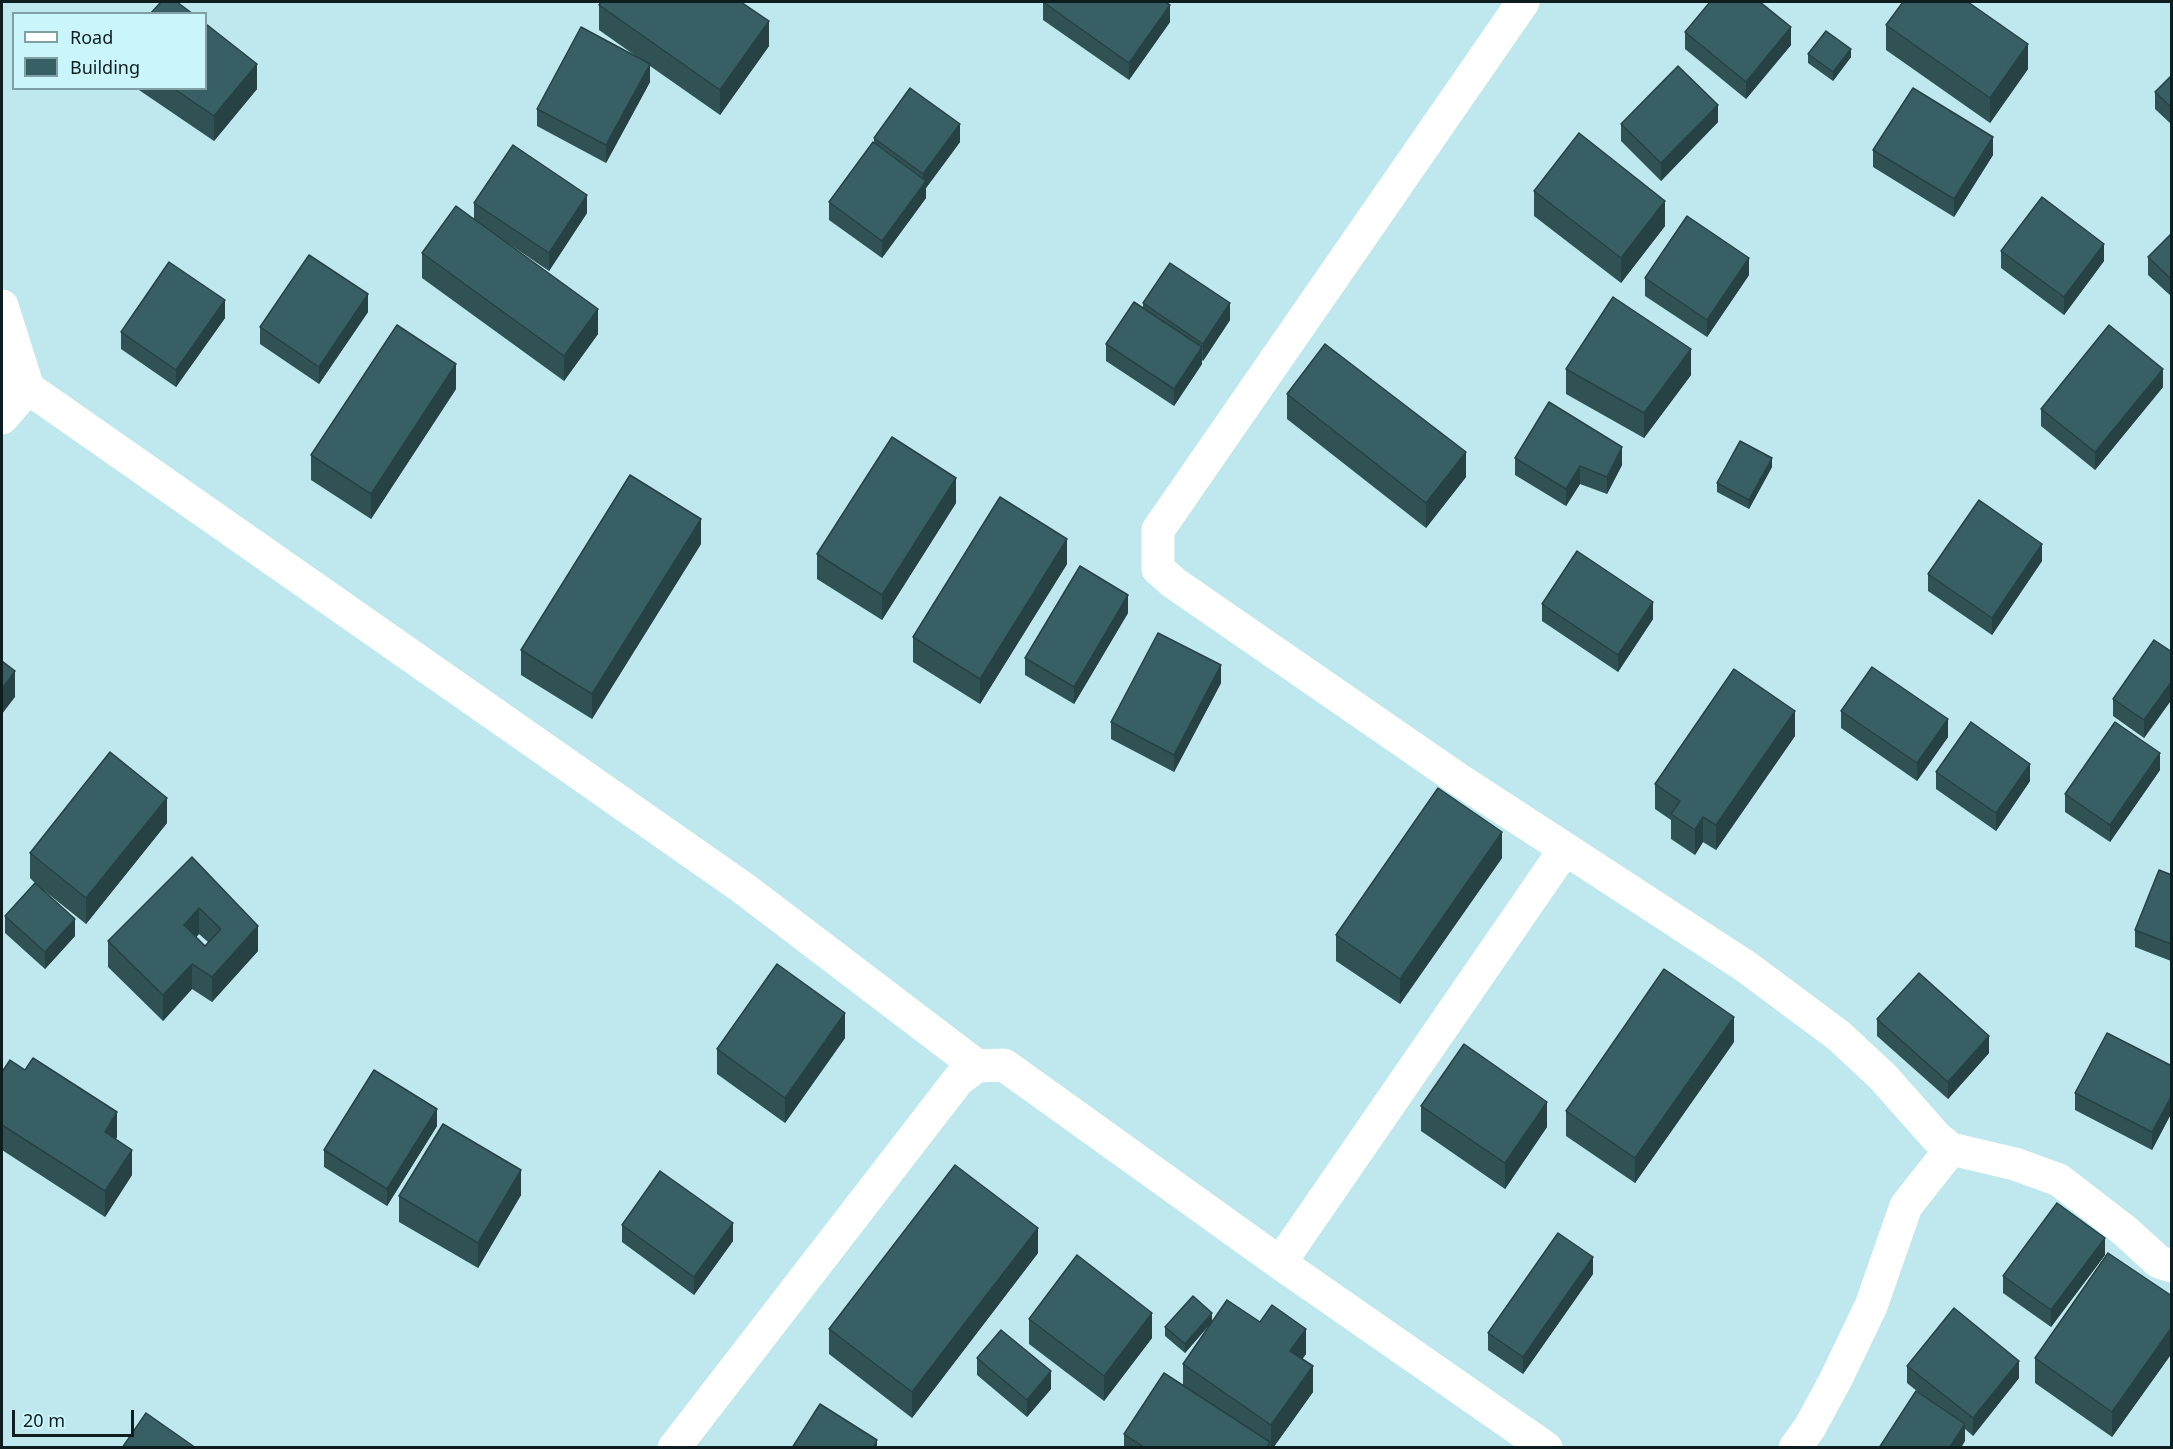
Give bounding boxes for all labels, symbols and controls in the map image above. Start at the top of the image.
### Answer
legend [12,12,207,90]
text: Road [70,25,113,49]
text: Building [70,55,140,79]
scale bar [15,1398,136,1436]
text: 20 m [23,1408,65,1432]

